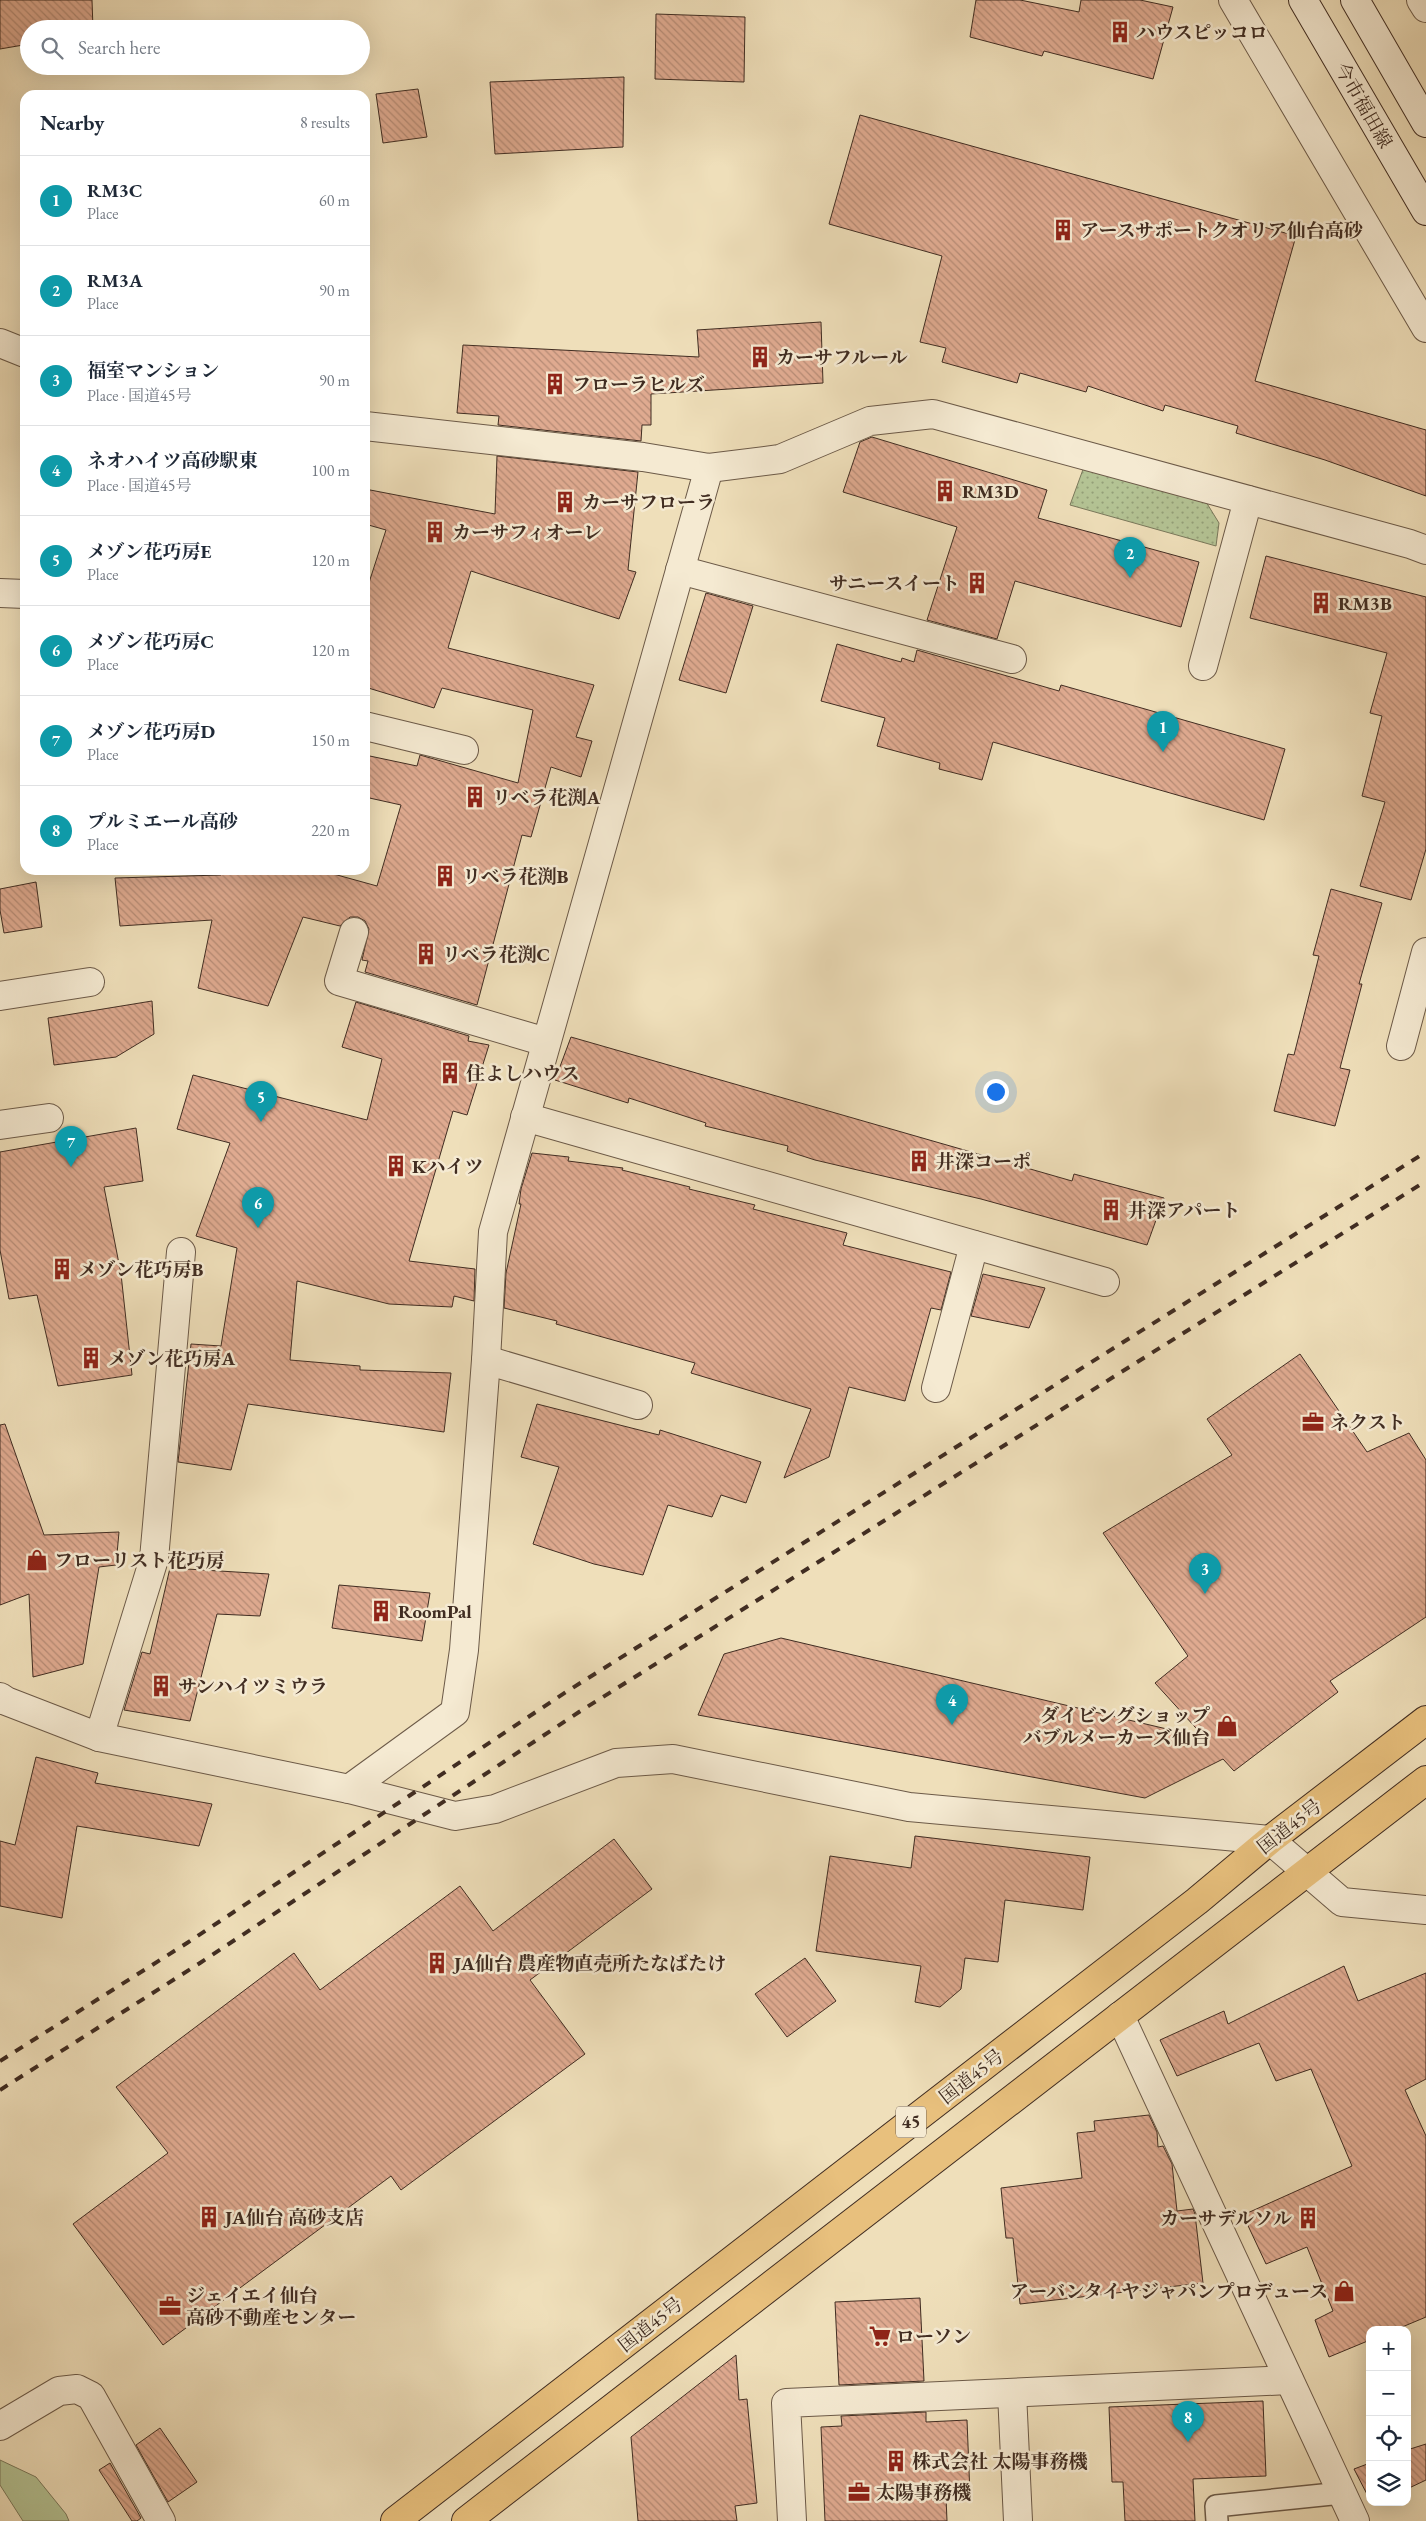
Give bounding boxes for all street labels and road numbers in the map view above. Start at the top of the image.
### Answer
street label: 今市福田線 [1329,58,1398,153]
street label: 国道45号 [1252,1793,1327,1859]
street label: 国道45号 [934,2043,1009,2109]
road number: 45 [896,2106,926,2138]
street label: 国道45号 [613,2291,688,2357]

